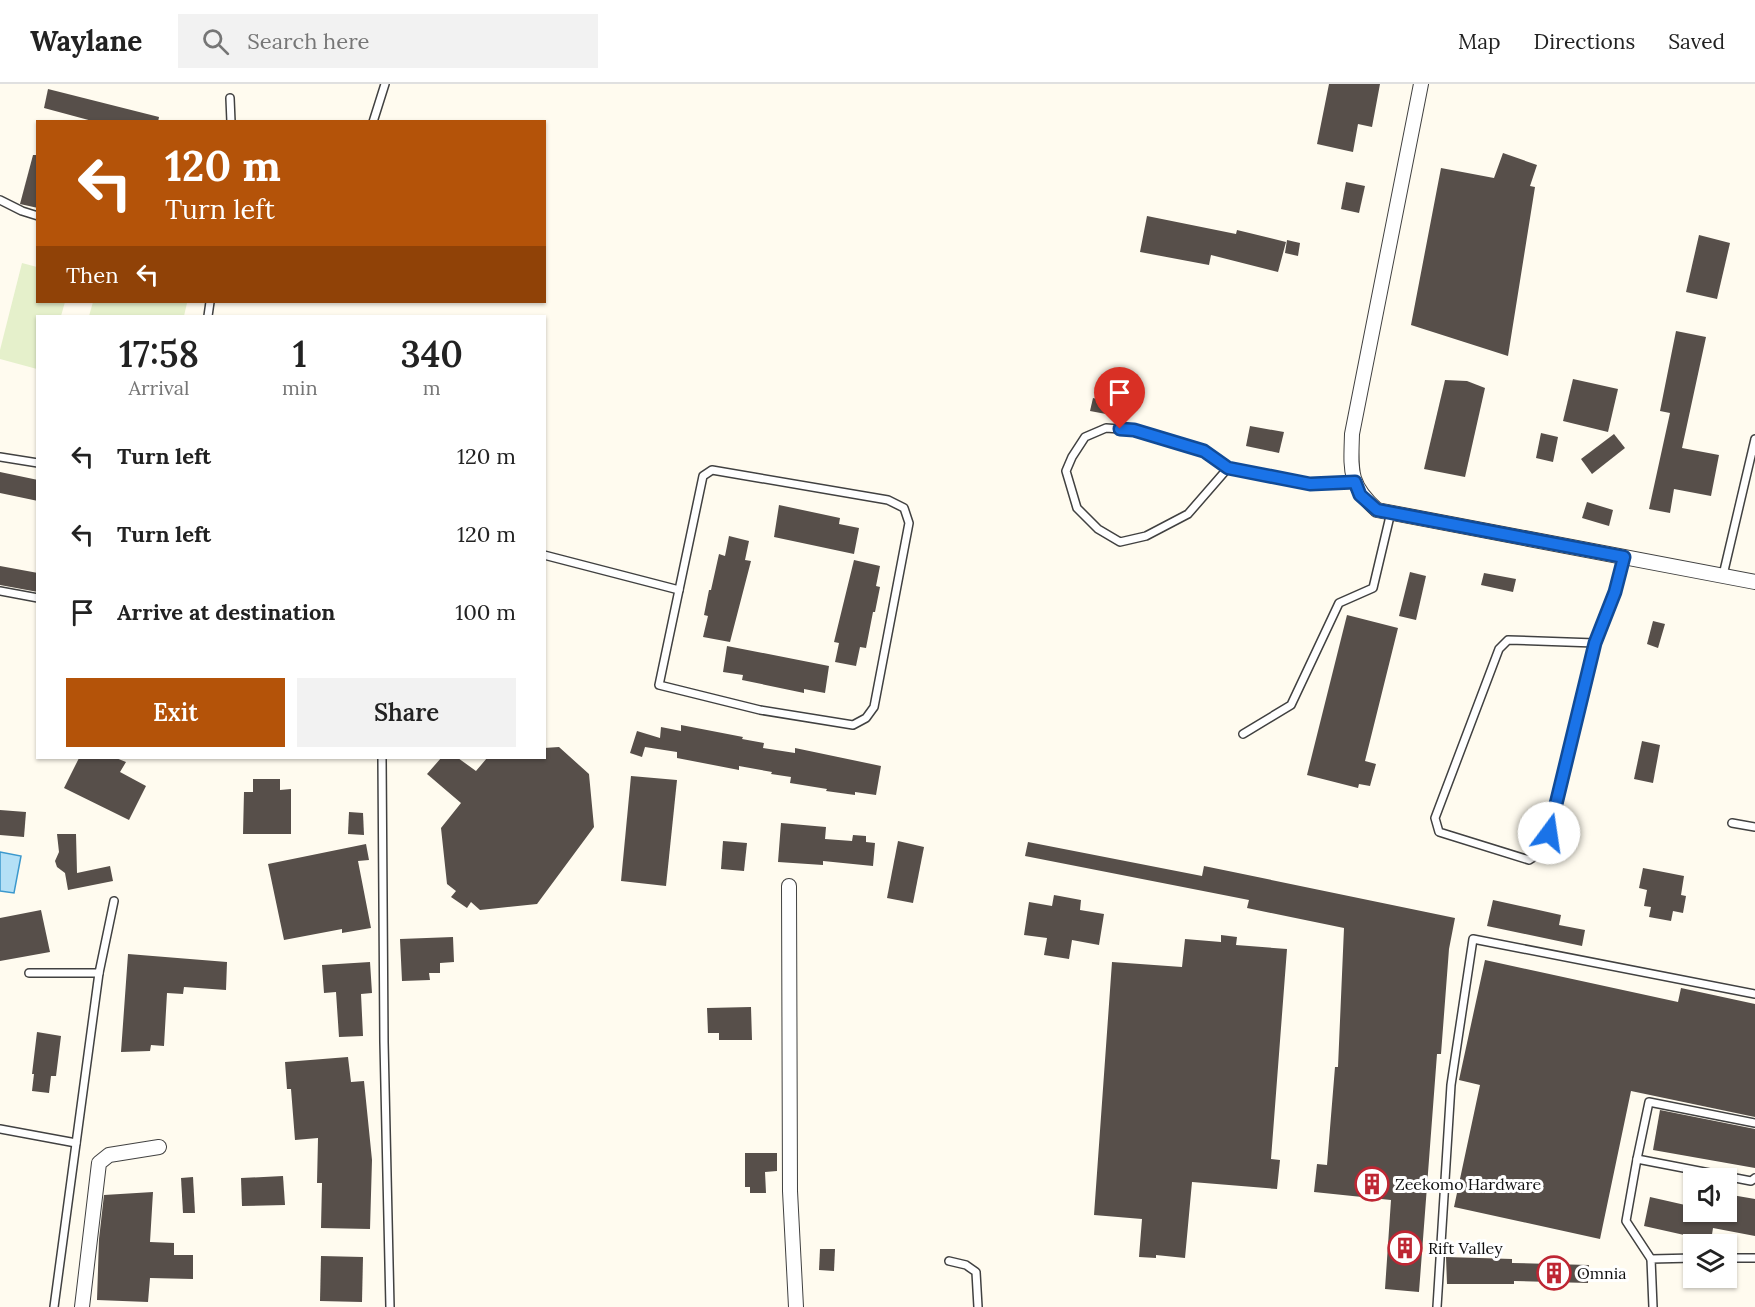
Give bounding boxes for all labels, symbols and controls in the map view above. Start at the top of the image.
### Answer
search box [178,14,598,68]
text: Waylane [30,23,142,59]
icon: search [199,25,232,58]
text: Search here [247,27,370,55]
text: Map [1458,28,1501,55]
text: Directions [1534,28,1635,55]
text: Saved [1668,28,1725,55]
text: 120 m [165,139,281,193]
icon: left [66,144,144,222]
text: Turn left [165,192,275,226]
icon: left [131,258,164,291]
text: Then [66,261,119,289]
text: 17:58 [119,331,199,377]
text: 1 [293,331,307,377]
text: 340 [401,331,463,377]
pin [1094,367,1145,429]
text: Arrival [128,375,190,400]
text: min [282,375,318,400]
text: m [423,375,441,400]
icon: arrive [1103,376,1136,409]
icon: left [66,440,99,473]
text: Turn left [117,442,211,470]
text: 120 m [457,442,516,470]
icon: left [66,518,99,551]
text: Turn left [117,520,211,548]
text: 120 m [457,520,516,548]
icon: arrive [66,596,99,629]
text: Arrive at destination [117,598,335,626]
text: 100 m [455,598,516,626]
button: Exit [66,678,285,747]
button: Share [297,678,516,747]
position arrow [1517,801,1581,865]
building icon: Zeekomo Hardware [1354,1166,1390,1202]
map controls [1683,1168,1737,1288]
button: sound [1683,1168,1737,1222]
place label: Zeekomo Hardware [1395,1174,1541,1194]
building icon: Rift Valley [1387,1230,1423,1266]
button: layers [1683,1234,1737,1288]
place label: Rift Valley [1428,1238,1503,1258]
building icon: Omnia [1536,1255,1572,1291]
place label: Omnia [1577,1263,1626,1283]

